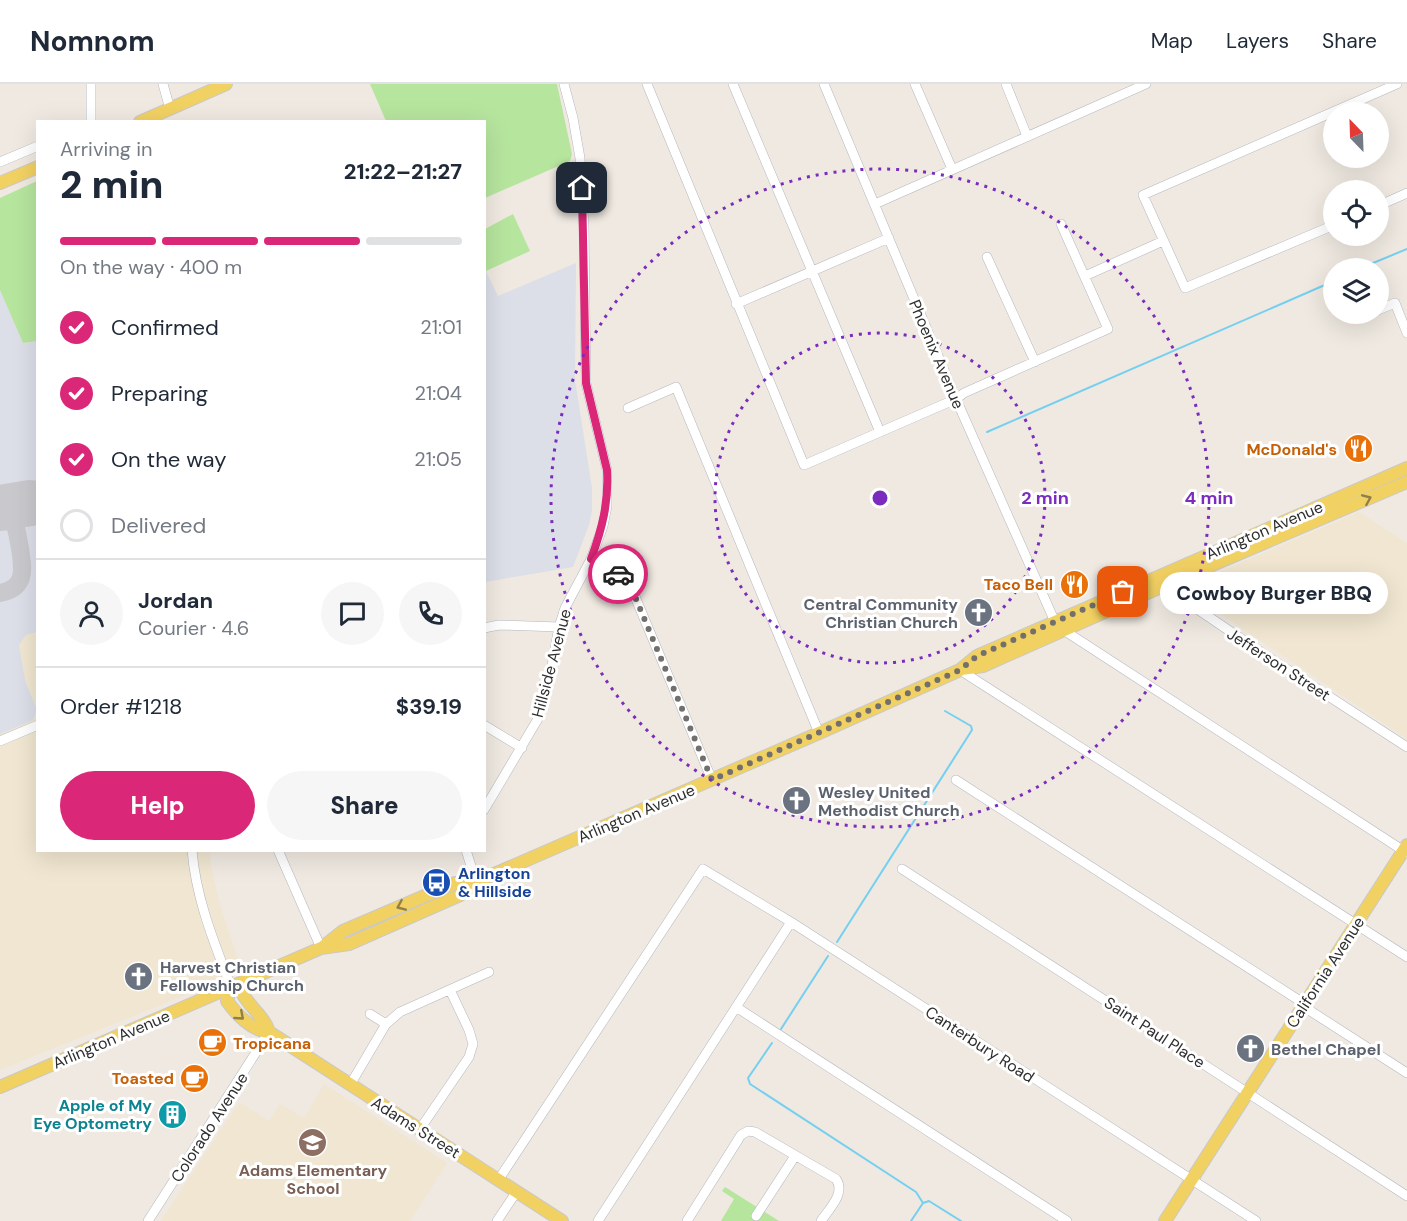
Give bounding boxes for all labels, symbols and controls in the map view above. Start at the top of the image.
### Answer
text: Nomnom [30,23,155,60]
text: Map [1151,27,1193,55]
text: Layers [1226,27,1289,55]
text: Share [1322,27,1377,55]
north arrow [1323,102,1389,168]
map controls [1323,102,1389,324]
text: Arriving in [60,136,152,162]
text: 21:22–21:27 [344,157,462,186]
text: 2 min [60,159,164,210]
pin [556,162,607,213]
icon: home [565,171,598,204]
button: locate [1323,180,1389,246]
text: On the way · 400 m [60,254,242,280]
button: layers [1323,258,1389,324]
street label: Phoenix Avenue [904,296,969,412]
icon: check [60,311,93,344]
text: Confirmed [111,313,219,342]
text: 21:01 [420,314,462,340]
icon: check [60,377,93,410]
text: Preparing [111,379,208,408]
text: 21:04 [414,380,462,406]
restaurant icon: McDonald's [1342,433,1374,465]
place label: McDonald's [1246,439,1337,460]
icon: check [60,443,93,476]
text: On the way [111,445,226,474]
text: 21:05 [414,446,462,472]
text: 2 min [1021,486,1069,510]
text: 4 min [1185,486,1233,510]
centre of rings [870,488,890,508]
one-way arrow [1361,494,1372,506]
street label: Arlington Avenue [1202,496,1326,565]
text: Delivered [111,511,206,540]
courier [588,544,648,604]
icon: car [602,558,635,591]
pin [1097,566,1148,617]
restaurant icon: Taco Bell [1058,568,1090,600]
callout: Cowboy Burger BBQ [1159,571,1387,613]
place label: Taco Bell [984,574,1053,595]
icon: bag [1106,575,1139,608]
text: Cowboy Burger BBQ [1176,580,1372,606]
button: person [60,582,123,645]
button: chat [321,582,384,645]
button: phone [399,582,462,645]
text: Jordan [138,586,213,615]
place label: Central Community Christian Church [803,594,958,633]
church icon: Central Community Christian Church [963,597,995,629]
street label: Hillside Avenue [527,607,576,720]
text: Courier · 4.6 [138,615,249,641]
street label: Jefferson Street [1223,623,1334,706]
text: Order #1218 [60,692,183,721]
text: $39.19 [396,692,462,721]
button: Help [60,771,255,840]
button: Share [267,771,462,840]
street label: Arlington Avenue [574,779,698,848]
place label: Wesley United Methodist Church [818,782,960,821]
church icon: Wesley United Methodist Church [781,785,813,817]
place label: Arlington & Hillside [458,863,532,902]
bus stop icon: Arlington & Hillside [421,866,453,898]
one-way arrow [396,899,407,911]
street label: California Avenue [1282,913,1369,1032]
place label: Harvest Christian Fellowship Church [160,957,304,996]
church icon: Harvest Christian Fellowship Church [123,960,155,992]
street label: Saint Paul Place [1100,992,1209,1073]
street label: Canterbury Road [921,1001,1038,1088]
street label: Arlington Avenue [49,1005,173,1074]
one-way arrow [234,1009,244,1020]
cafe icon: Tropicana [196,1027,228,1059]
place label: Tropicana [233,1033,311,1054]
church icon: Bethel Chapel [1234,1033,1266,1065]
place label: Bethel Chapel [1271,1039,1381,1060]
cafe icon: Toasted [179,1062,211,1094]
place label: Toasted [112,1068,174,1089]
street label: Colorado Avenue [166,1068,253,1186]
street label: Adams Street [367,1092,464,1163]
place label: Apple of My Eye Optometry [33,1095,152,1134]
building icon: Apple of My Eye Optometry [157,1098,189,1130]
school or university icon: Adams Elementary School [297,1126,329,1158]
place label: Adams Elementary School [239,1160,388,1199]

